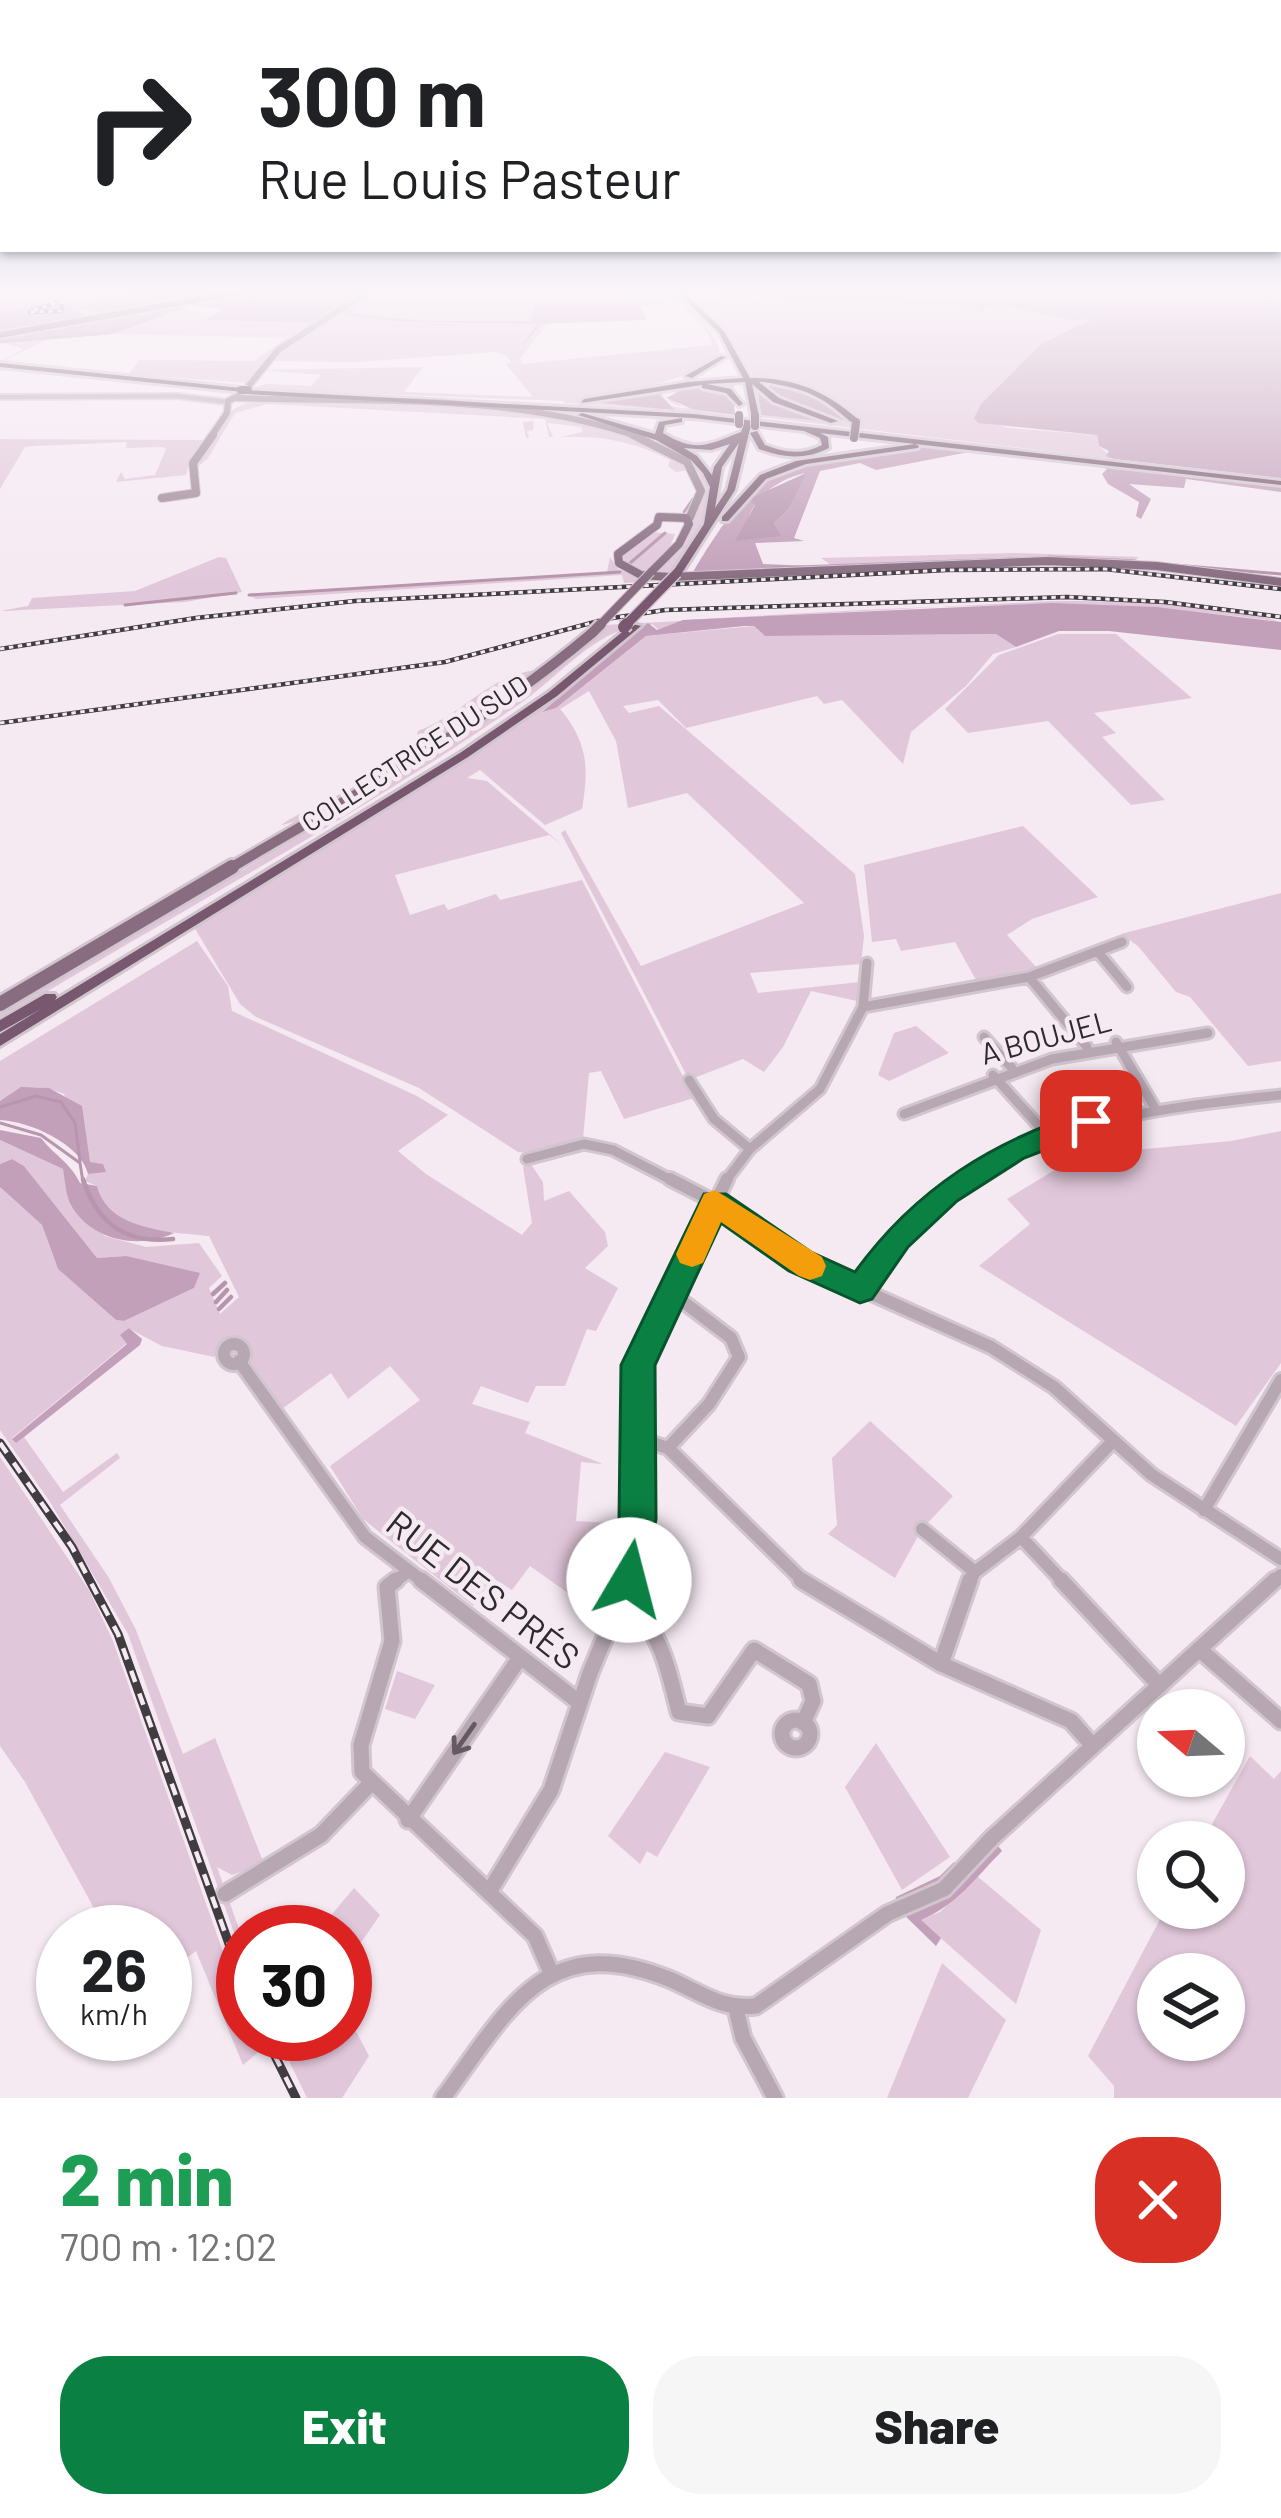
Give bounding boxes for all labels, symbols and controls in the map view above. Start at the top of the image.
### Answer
text: 300 m [258,43,486,144]
icon: right [60,48,216,204]
text: Rue Louis Pasteur [258,145,681,210]
street label: COLLECTRICE DU SUD [295,667,533,837]
street label: A BOUJEL [976,1001,1115,1071]
pin [1040,1070,1142,1172]
icon: arrive [1058,1088,1124,1154]
street label: RUE DES PRÉS [379,1500,589,1677]
position arrow [566,1517,692,1643]
north arrow [1137,1689,1245,1797]
map controls [1137,1689,1245,2061]
one-way arrow [452,1722,477,1756]
button: search [1137,1821,1245,1929]
speed limit sign: 30 [216,1905,372,2061]
text: 26 [81,1932,147,2004]
button: layers [1137,1953,1245,2061]
text: km/h [80,1995,148,2031]
text: 2 min [60,2134,234,2220]
button: close [1095,2137,1221,2263]
text: 700 m · 12:02 [60,2222,277,2269]
button: Exit [60,2356,629,2494]
button: Share [653,2356,1221,2494]

